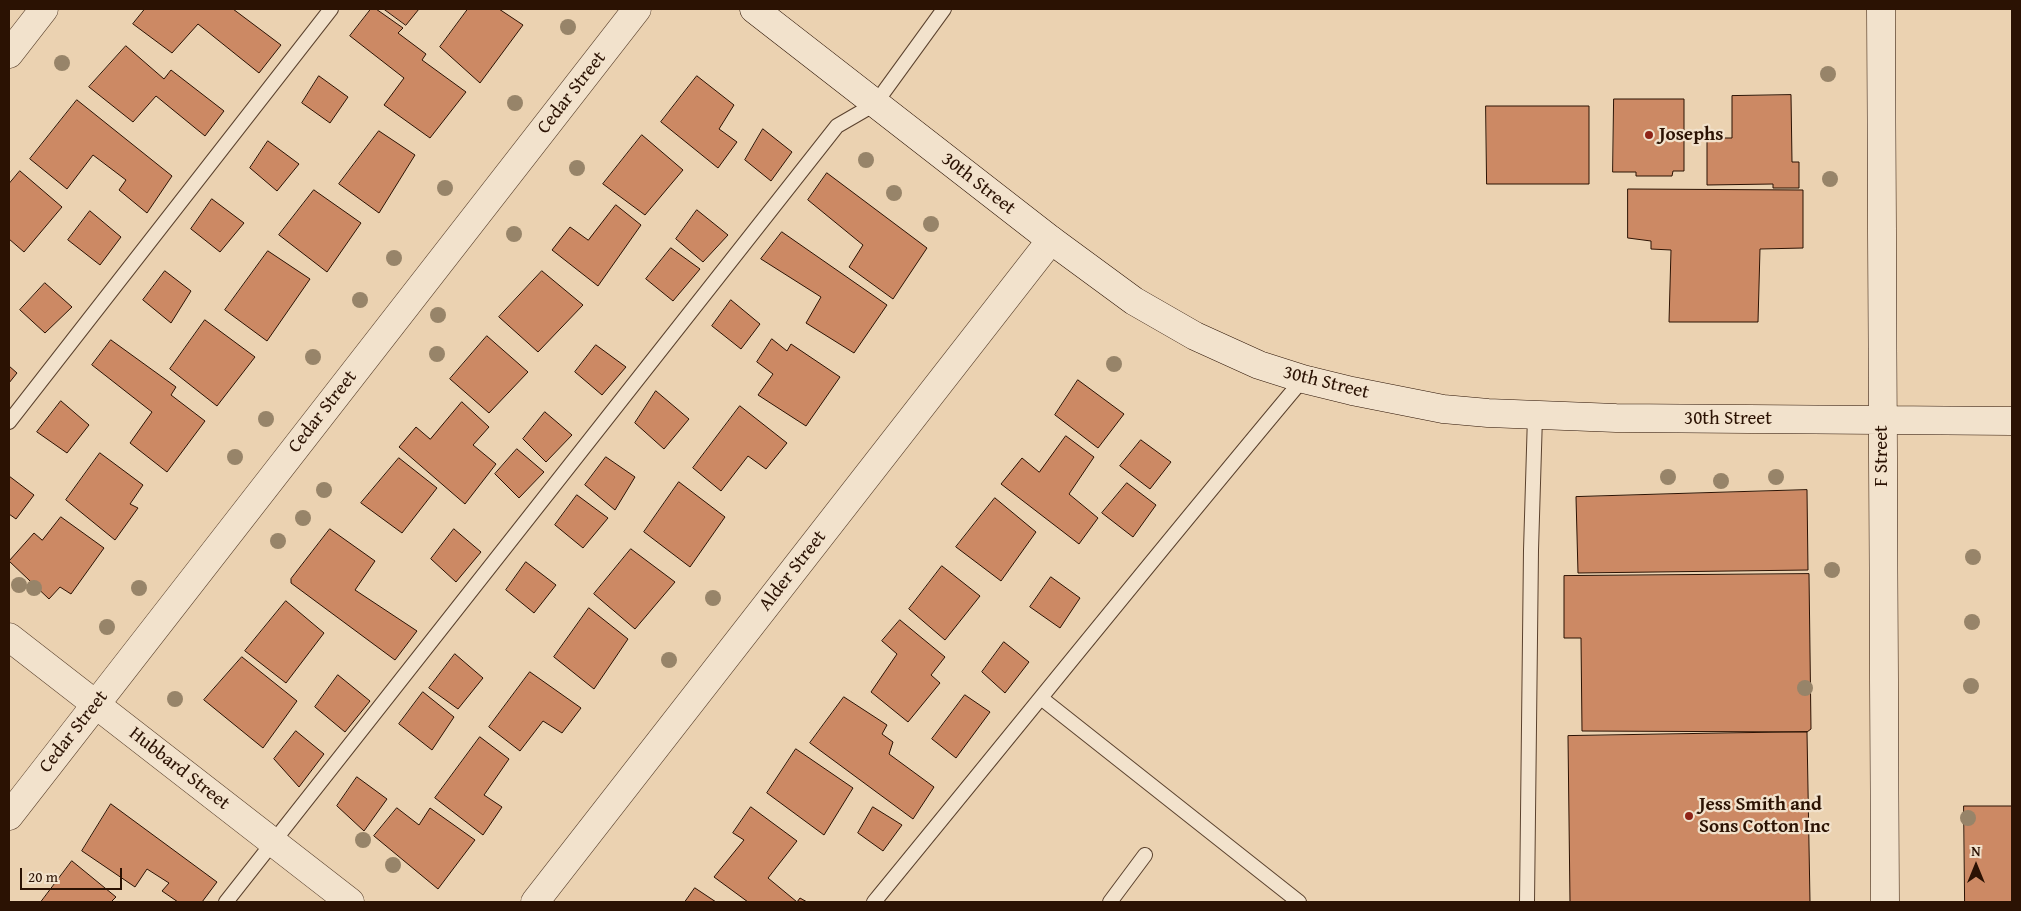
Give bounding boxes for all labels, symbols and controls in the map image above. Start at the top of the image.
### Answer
street label: Cedar Street [533,47,611,139]
place label: Josephs [1659,124,1723,146]
marker: Josephs [1643,129,1655,141]
street label: 30th Street [936,148,1020,220]
street label: 30th Street [1281,361,1371,405]
street label: Cedar Street [284,366,362,458]
street label: 30th Street [1684,408,1772,430]
street label: F Street [1871,425,1893,487]
street label: Alder Street [754,526,832,616]
street label: Cedar Street [35,686,113,778]
street label: Hubbard Street [124,723,234,815]
place label: Jess Smith and Sons Cotton Inc [1699,794,1830,838]
marker: Jess Smith and Sons Cotton Inc [1683,810,1695,822]
north arrow [1951,841,2001,891]
text: N [1971,841,1981,861]
scale bar [22,858,125,890]
text: 20 m [28,866,58,887]

